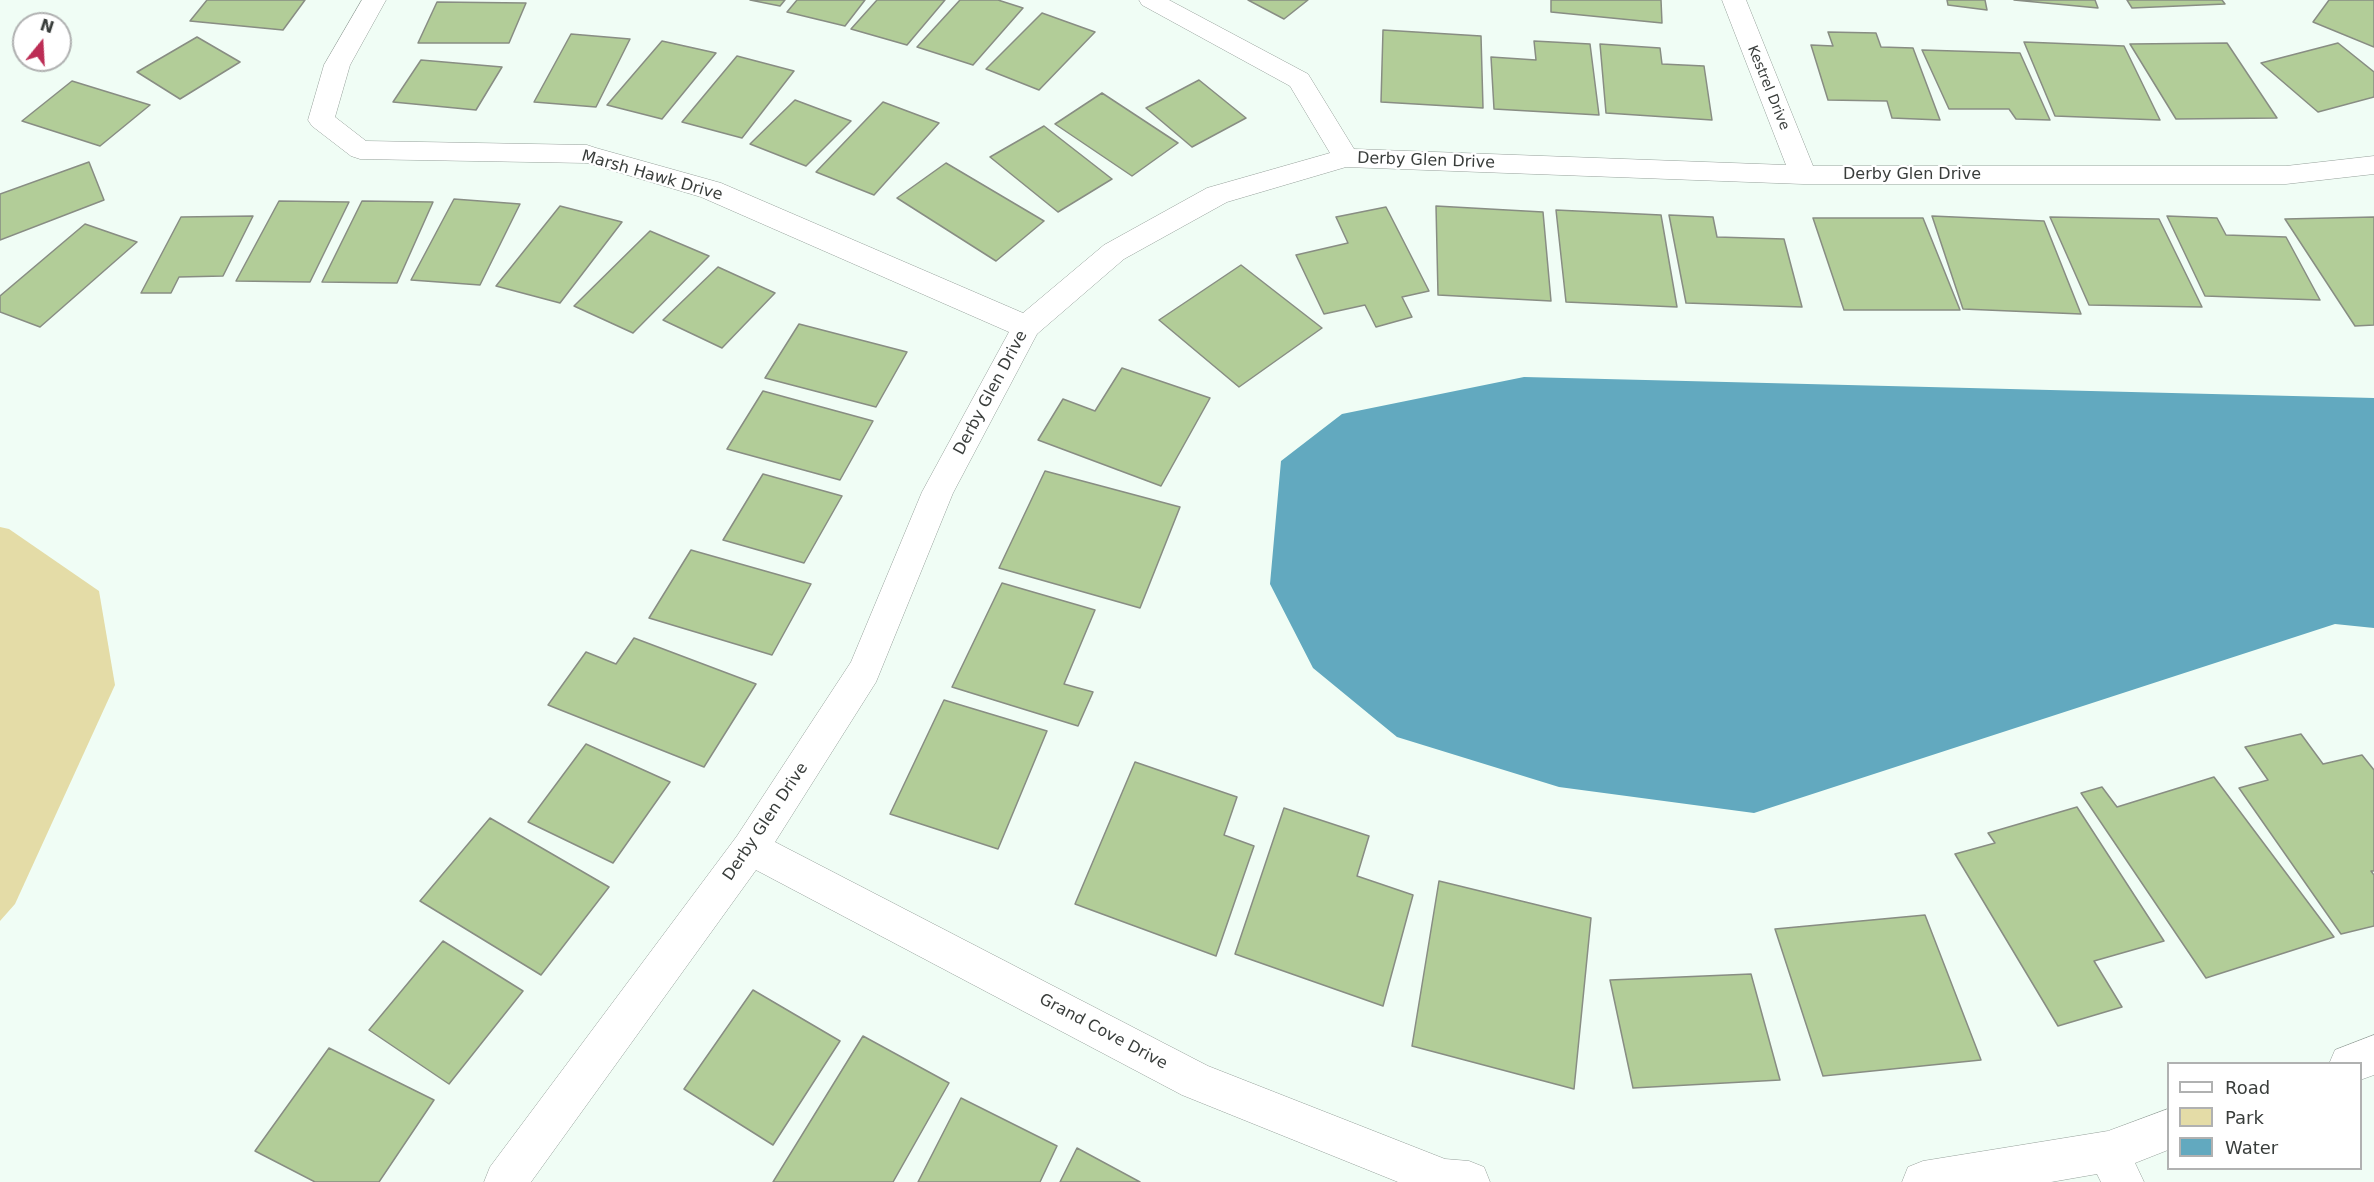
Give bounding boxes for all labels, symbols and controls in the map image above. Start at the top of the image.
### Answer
north arrow [12,12,72,72]
text: N [38,15,56,37]
street label: Kestrel Drive [1743,43,1793,133]
street label: Marsh Hawk Drive [579,147,725,205]
street label: Derby Glen Drive [1357,149,1495,173]
street label: Derby Glen Drive [1843,165,1981,185]
street label: Derby Glen Drive [950,328,1032,458]
street label: Derby Glen Drive [719,759,813,885]
street label: Grand Cove Drive [1036,990,1170,1074]
legend [2167,1062,2362,1170]
text: Road [2225,1077,2270,1098]
text: Park [2225,1107,2264,1128]
text: Water [2225,1137,2278,1158]

